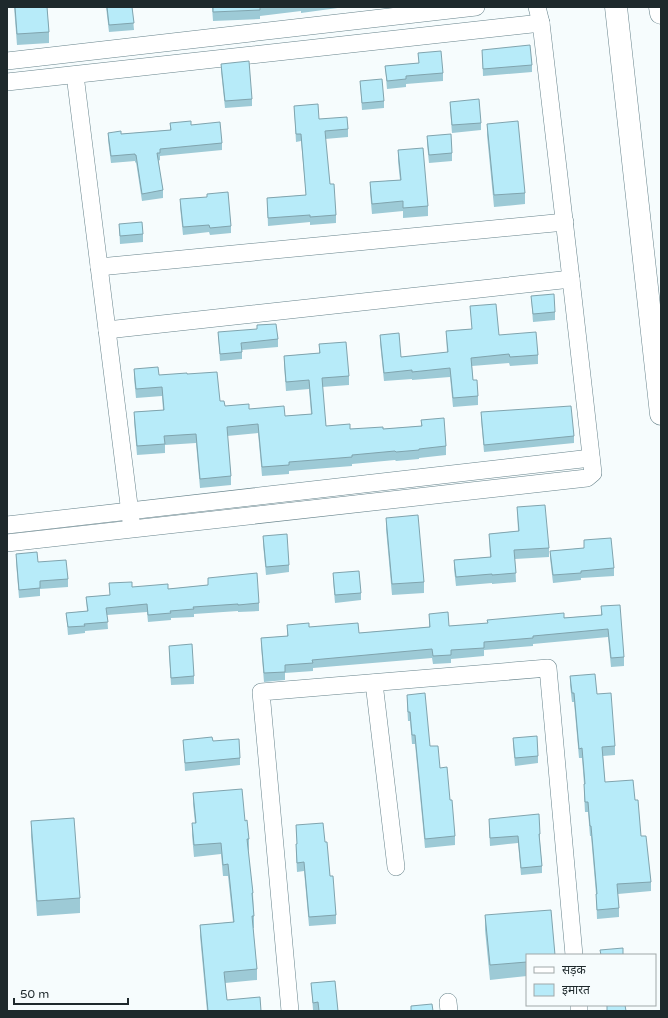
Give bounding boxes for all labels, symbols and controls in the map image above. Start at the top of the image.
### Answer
legend [526,954,656,1006]
text: सड़क [562,963,587,977]
scale bar [14,980,128,1006]
text: इमारत [562,983,591,997]
text: 50 m [20,987,49,1001]

